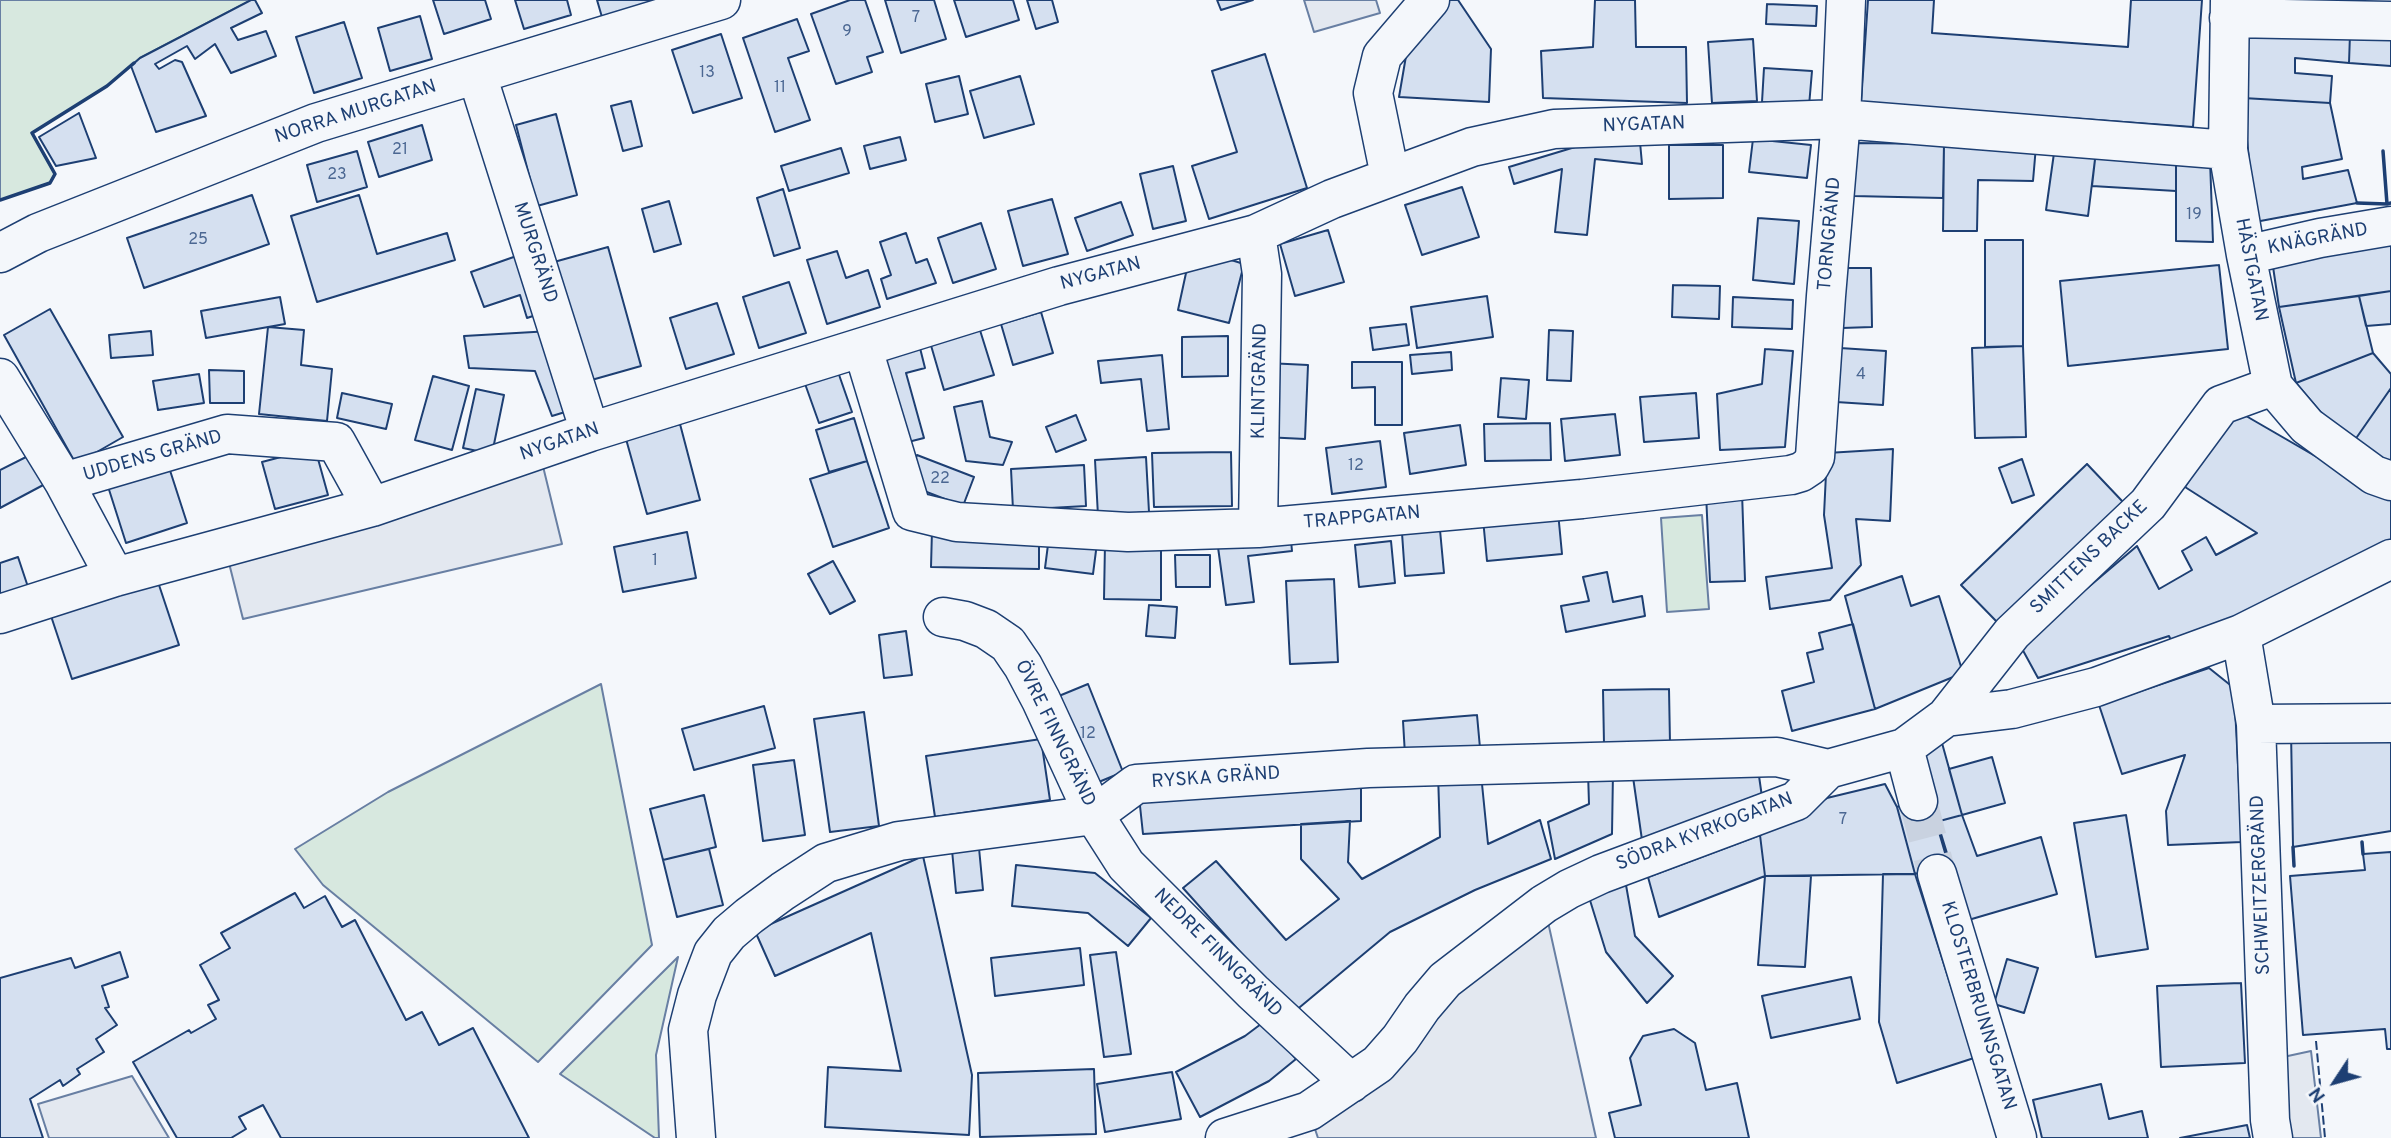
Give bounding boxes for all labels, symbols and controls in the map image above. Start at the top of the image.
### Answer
house number: 7 [912,9,920,29]
house number: 9 [842,23,852,43]
house number: 13 [699,64,715,84]
street label: NORRA MURGATAN [272,76,440,150]
house number: 11 [774,79,786,99]
street label: NYGATAN [1602,113,1686,139]
house number: 21 [392,141,408,161]
house number: 23 [327,166,347,186]
street label: TORNGRÄND [1815,176,1847,292]
street label: MURGRÄND [507,200,561,306]
house number: 19 [2186,206,2202,226]
street label: HÄSTGATAN [2229,216,2271,324]
street label: KNÄGRÄND [2266,219,2370,261]
house number: 25 [188,231,208,251]
street label: NYGATAN [1058,253,1144,297]
street label: KLINTGRÄND [1249,323,1273,439]
house number: 4 [1856,366,1866,386]
street label: NYGATAN [517,419,603,467]
street label: UDDENS GRÄND [81,426,225,488]
house number: 12 [1348,457,1364,477]
house number: 22 [930,470,950,490]
street label: SMITTENS BACKE [2026,496,2154,620]
street label: TRAPPGATAN [1302,503,1422,535]
house number: 1 [652,552,658,572]
street label: ÖVRE FINNGRÄND [1009,657,1099,811]
house number: 12 [1080,725,1096,745]
street label: RYSKA GRÄND [1151,763,1281,795]
street label: SÖDRA KYRKOGATAN [1613,789,1797,877]
street label: SCHWEITZERGRÄND [2247,795,2277,975]
house number: 7 [1839,811,1847,831]
street label: NEDRE FINNGRÄND [1148,885,1286,1023]
street label: KLOSTERBRUNNSGATAN [1934,899,2020,1113]
north arrow [2300,1047,2370,1117]
text: N [2304,1082,2332,1107]

